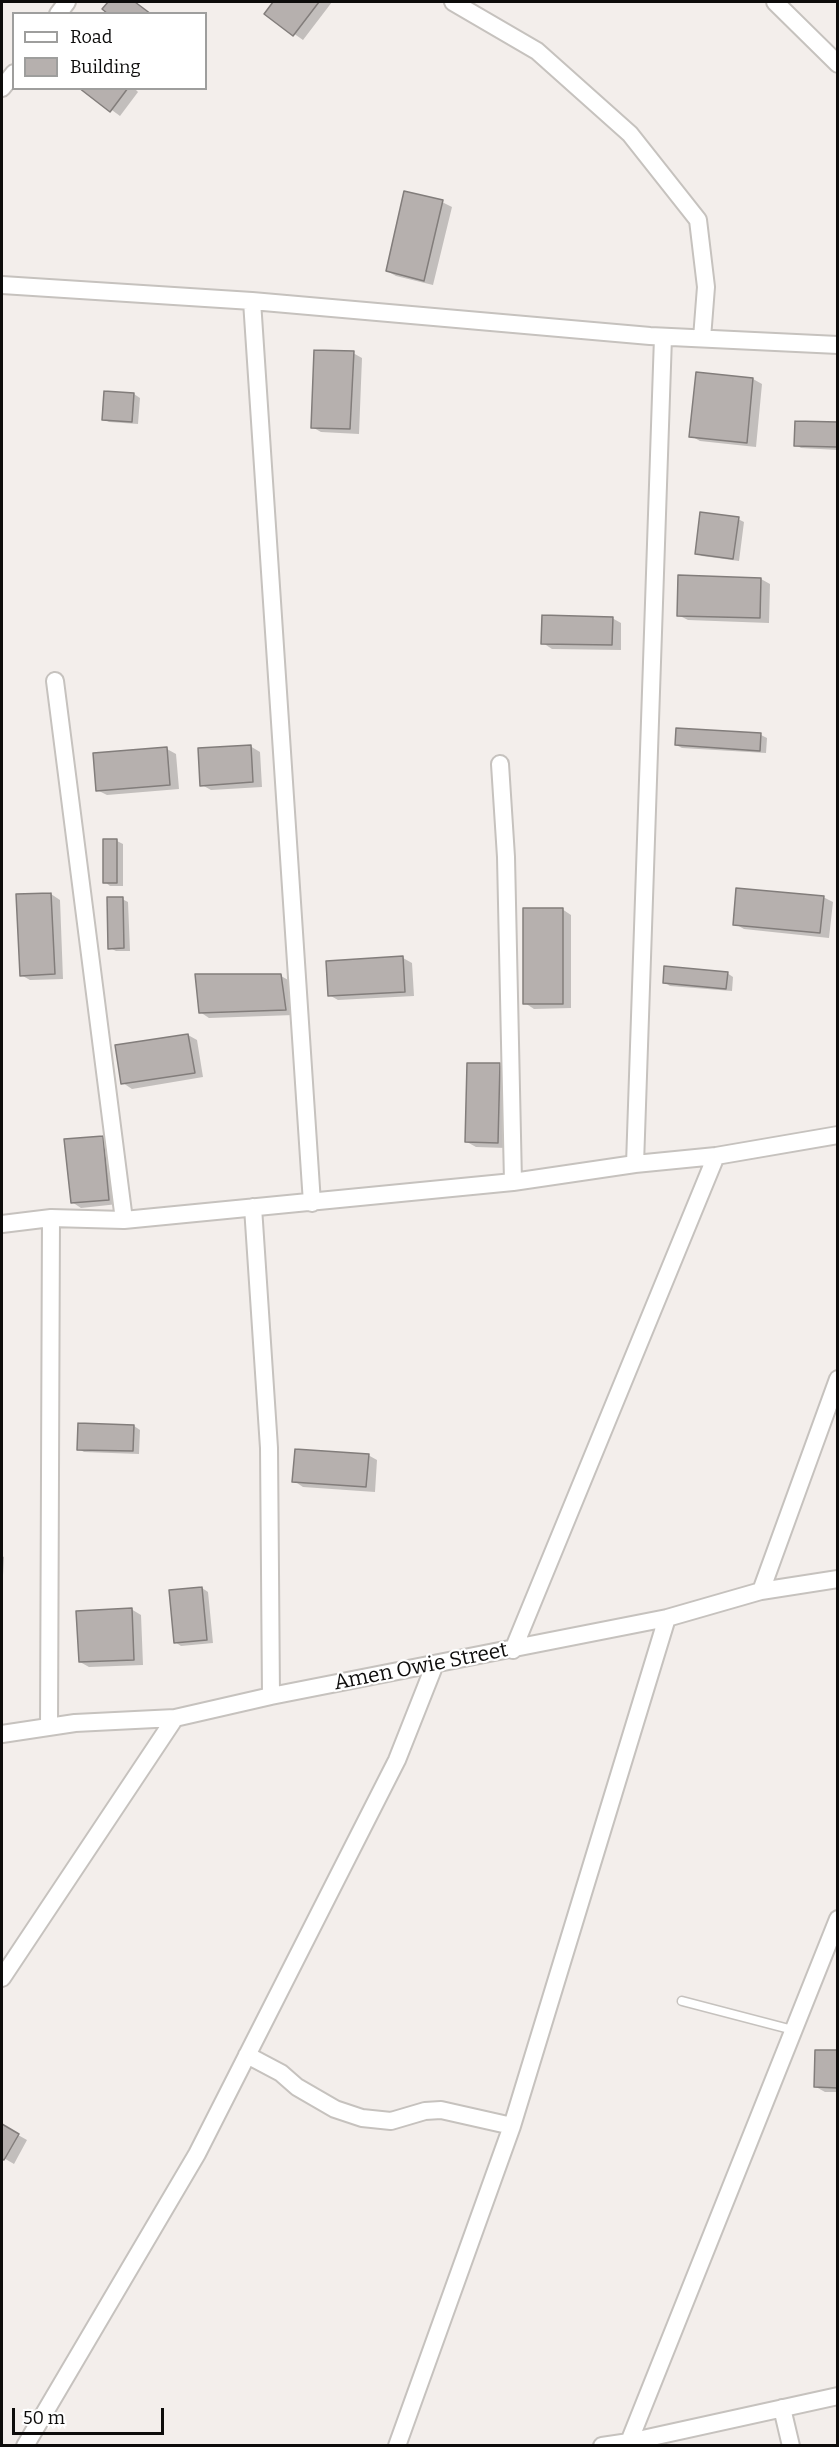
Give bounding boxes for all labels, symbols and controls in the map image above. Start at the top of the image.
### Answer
legend [12,12,207,90]
text: Road [70,26,112,48]
text: Building [70,56,141,78]
street label: Amen Owie Street [332,1638,510,1696]
scale bar [15,2396,166,2434]
text: 50 m [23,2407,65,2429]

